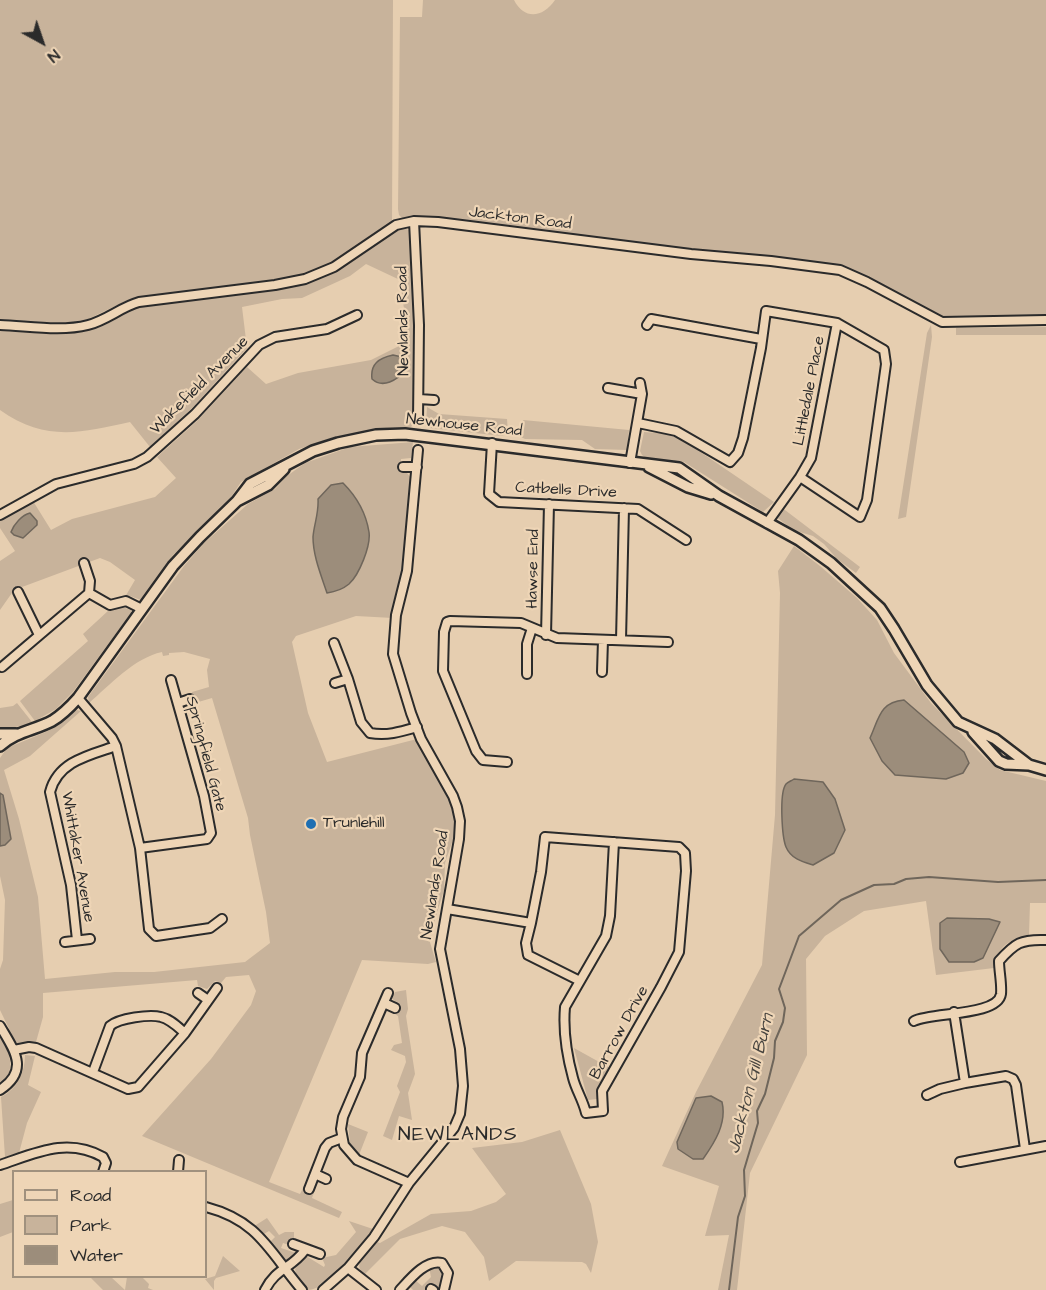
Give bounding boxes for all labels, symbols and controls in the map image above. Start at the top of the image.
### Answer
north arrow [12,12,72,72]
text: N [43,44,64,67]
street label: Jackton Road [468,203,572,235]
street label: Newlands Road [393,266,415,376]
street label: Wakefield Avenue [147,333,253,439]
street label: Littledale Place [790,335,830,447]
street label: Newhouse Road [405,410,523,442]
street label: Catbells Drive [515,479,617,503]
street label: Hawse End [524,529,544,609]
street label: Springfield Gate [180,694,230,814]
street label: Whittaker Avenue [56,790,98,924]
place label: Trunlehill [323,814,384,834]
marker: Trunlehill [304,817,318,831]
street label: Newlands Road [418,829,454,941]
street label: Barrow Drive [586,983,654,1083]
water label: Jackton Gill Burn [724,1012,780,1156]
district label: NEWLANDS [398,1124,518,1148]
legend [12,1170,207,1278]
text: Road [70,1183,111,1208]
text: Park [70,1213,112,1238]
text: Water [70,1243,123,1268]

